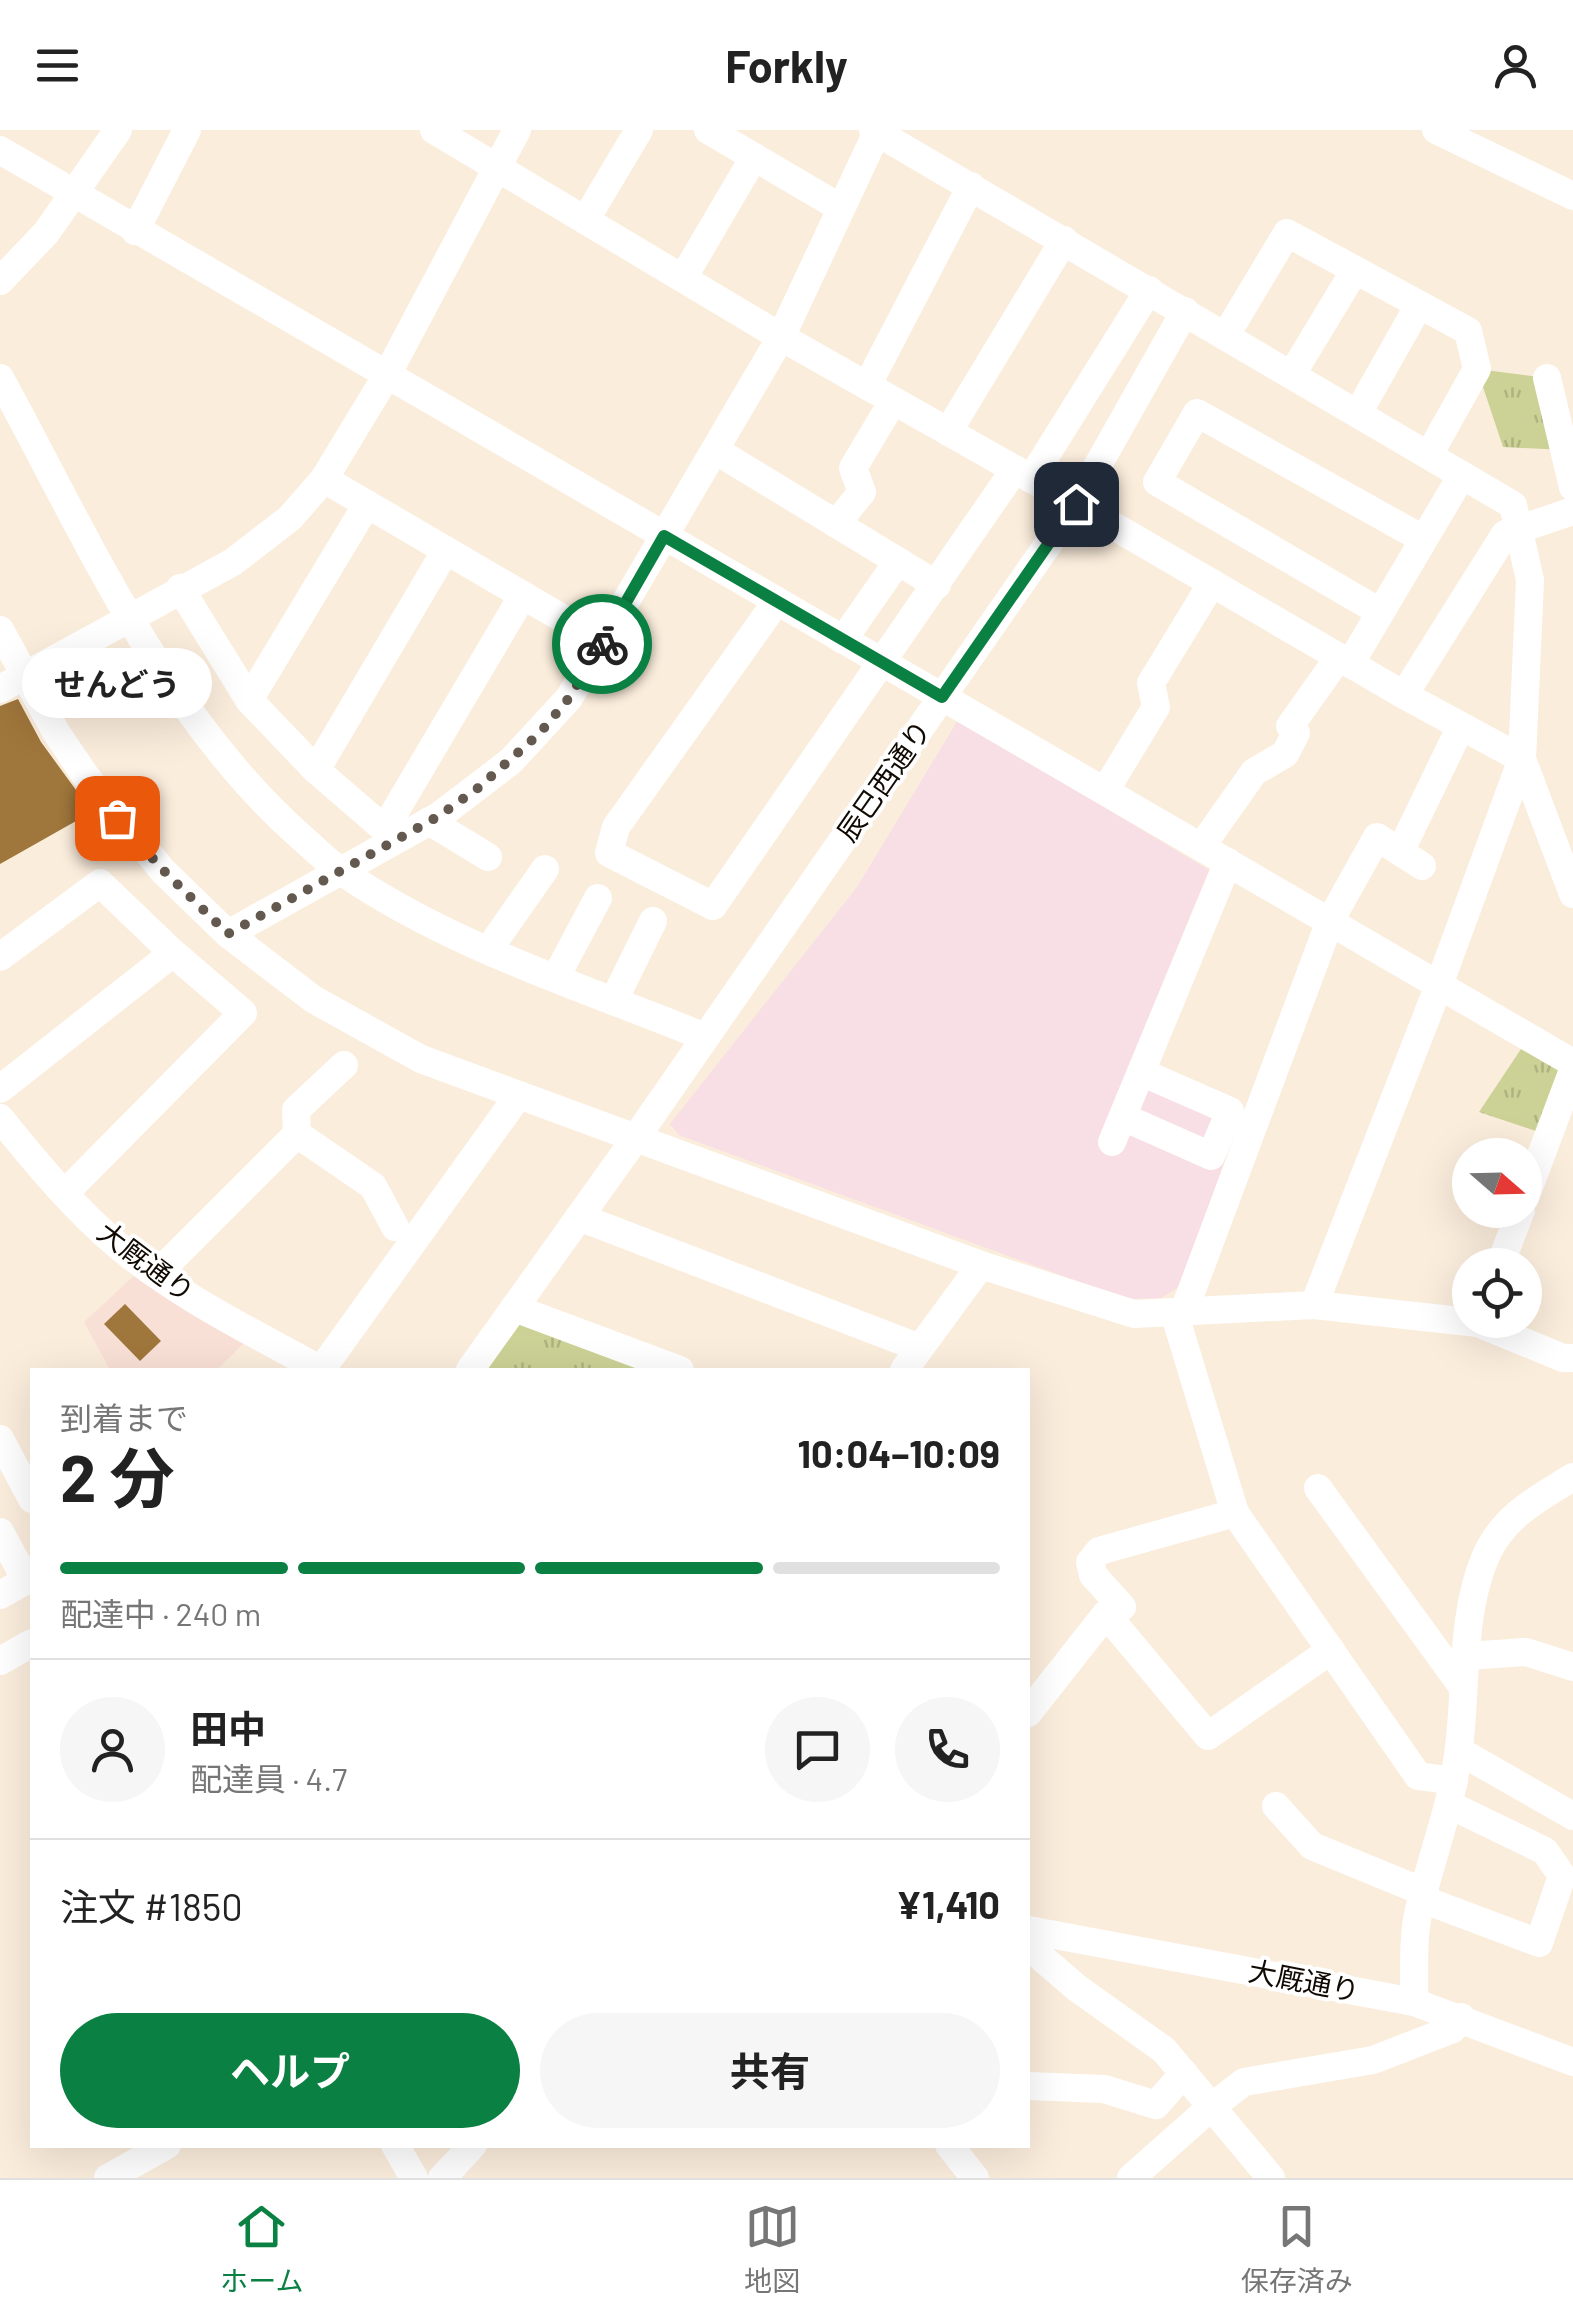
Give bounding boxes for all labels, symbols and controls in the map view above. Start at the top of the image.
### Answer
icon: menu [30,38,85,93]
text: Forkly [725,38,848,92]
icon: person [1488,38,1543,93]
pin [1034,462,1119,547]
icon: home [1049,477,1104,532]
courier [552,594,652,694]
icon: bike [575,617,630,672]
callout: せんどう [22,648,212,718]
text: せんどう [53,664,181,702]
street label: 辰巳西通り [829,713,937,848]
pin [75,776,160,861]
icon: bag [90,791,145,846]
north arrow [1452,1138,1542,1228]
map controls [1452,1138,1542,1338]
street label: 大厩通り [92,1214,202,1308]
button: locate [1452,1248,1542,1338]
text: 到着まで [60,1398,188,1436]
text: 10:04–10:09 [798,1430,1000,1476]
text: 2 分 [60,1437,174,1515]
text: 配達中 · 240 m [60,1594,261,1632]
button: person [60,1697,165,1802]
button: chat [765,1697,870,1802]
button: phone [895,1697,1000,1802]
text: 田中 [190,1705,266,1751]
text: 配達員 · 4.7 [190,1759,347,1797]
text: ¥1,410 [896,1881,1000,1927]
text: 注文 #1850 [60,1883,243,1929]
street label: 大厩通り [1246,1953,1362,2007]
button: ヘルプ [60,2013,520,2128]
button: 共有 [540,2013,1000,2128]
tab: ホーム [220,2199,303,2299]
tab: 地図 [744,2199,800,2299]
tab: 保存済み [1241,2199,1353,2299]

